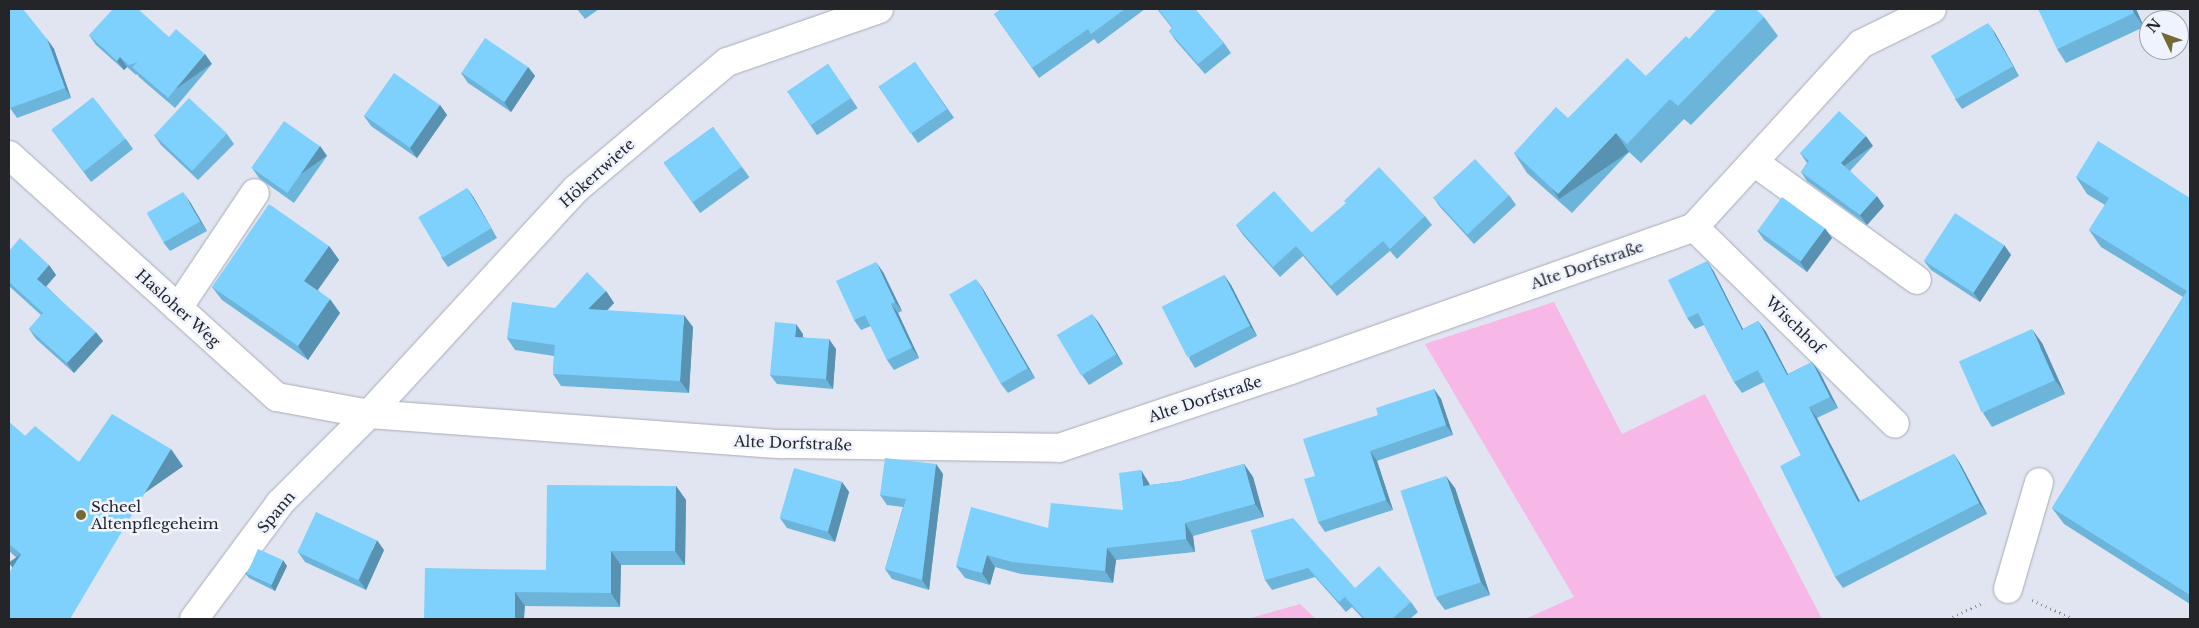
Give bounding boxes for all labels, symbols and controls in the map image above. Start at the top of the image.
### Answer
north arrow [2139,10,2189,60]
text: N [2142,15,2165,37]
street label: Hökertwiete [556,135,638,211]
street label: Alte Dorfstraße [1528,237,1646,293]
street label: Hasloher Weg [132,265,224,351]
street label: Wischhof [1762,293,1828,357]
street label: Alte Dorfstraße [1146,372,1264,426]
street label: Alte Dorfstraße [734,432,852,454]
street label: Spann [253,488,299,536]
place label: Scheel Altenpflegeheim [91,497,219,532]
marker: Scheel Altenpflegeheim [75,509,87,521]

